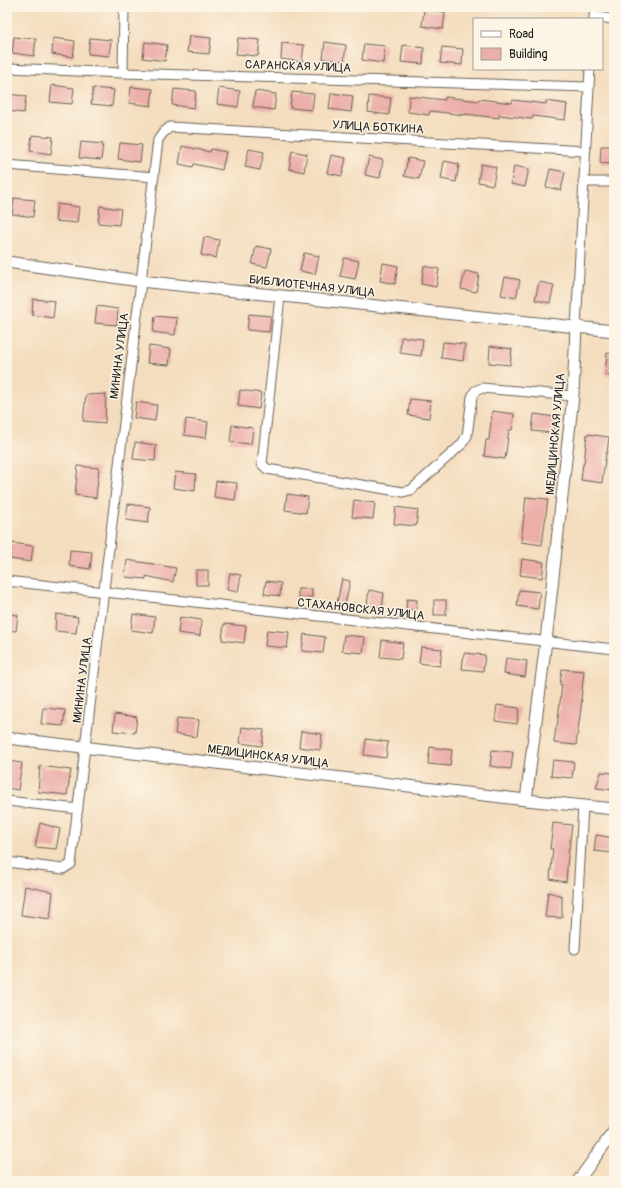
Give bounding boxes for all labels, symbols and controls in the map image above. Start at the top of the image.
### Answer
legend [473,18,603,70]
text: Road [509,27,534,42]
text: Building [509,47,548,62]
street label: САРАНСКАЯ УЛИЦА [245,57,351,76]
street label: УЛИЦА БОТКИНА [332,118,424,137]
street label: БИБЛИОТЕЧНАЯ УЛИЦА [248,272,376,301]
street label: МИНИНА УЛИЦА [107,312,132,400]
street label: МЕДИЦИНСКАЯ УЛИЦА [543,372,568,496]
street label: СТАХАНОВСКАЯ УЛИЦА [297,595,425,624]
street label: МИНИНА УЛИЦА [70,636,95,724]
street label: МЕДИЦИНСКАЯ УЛИЦА [206,742,330,771]

